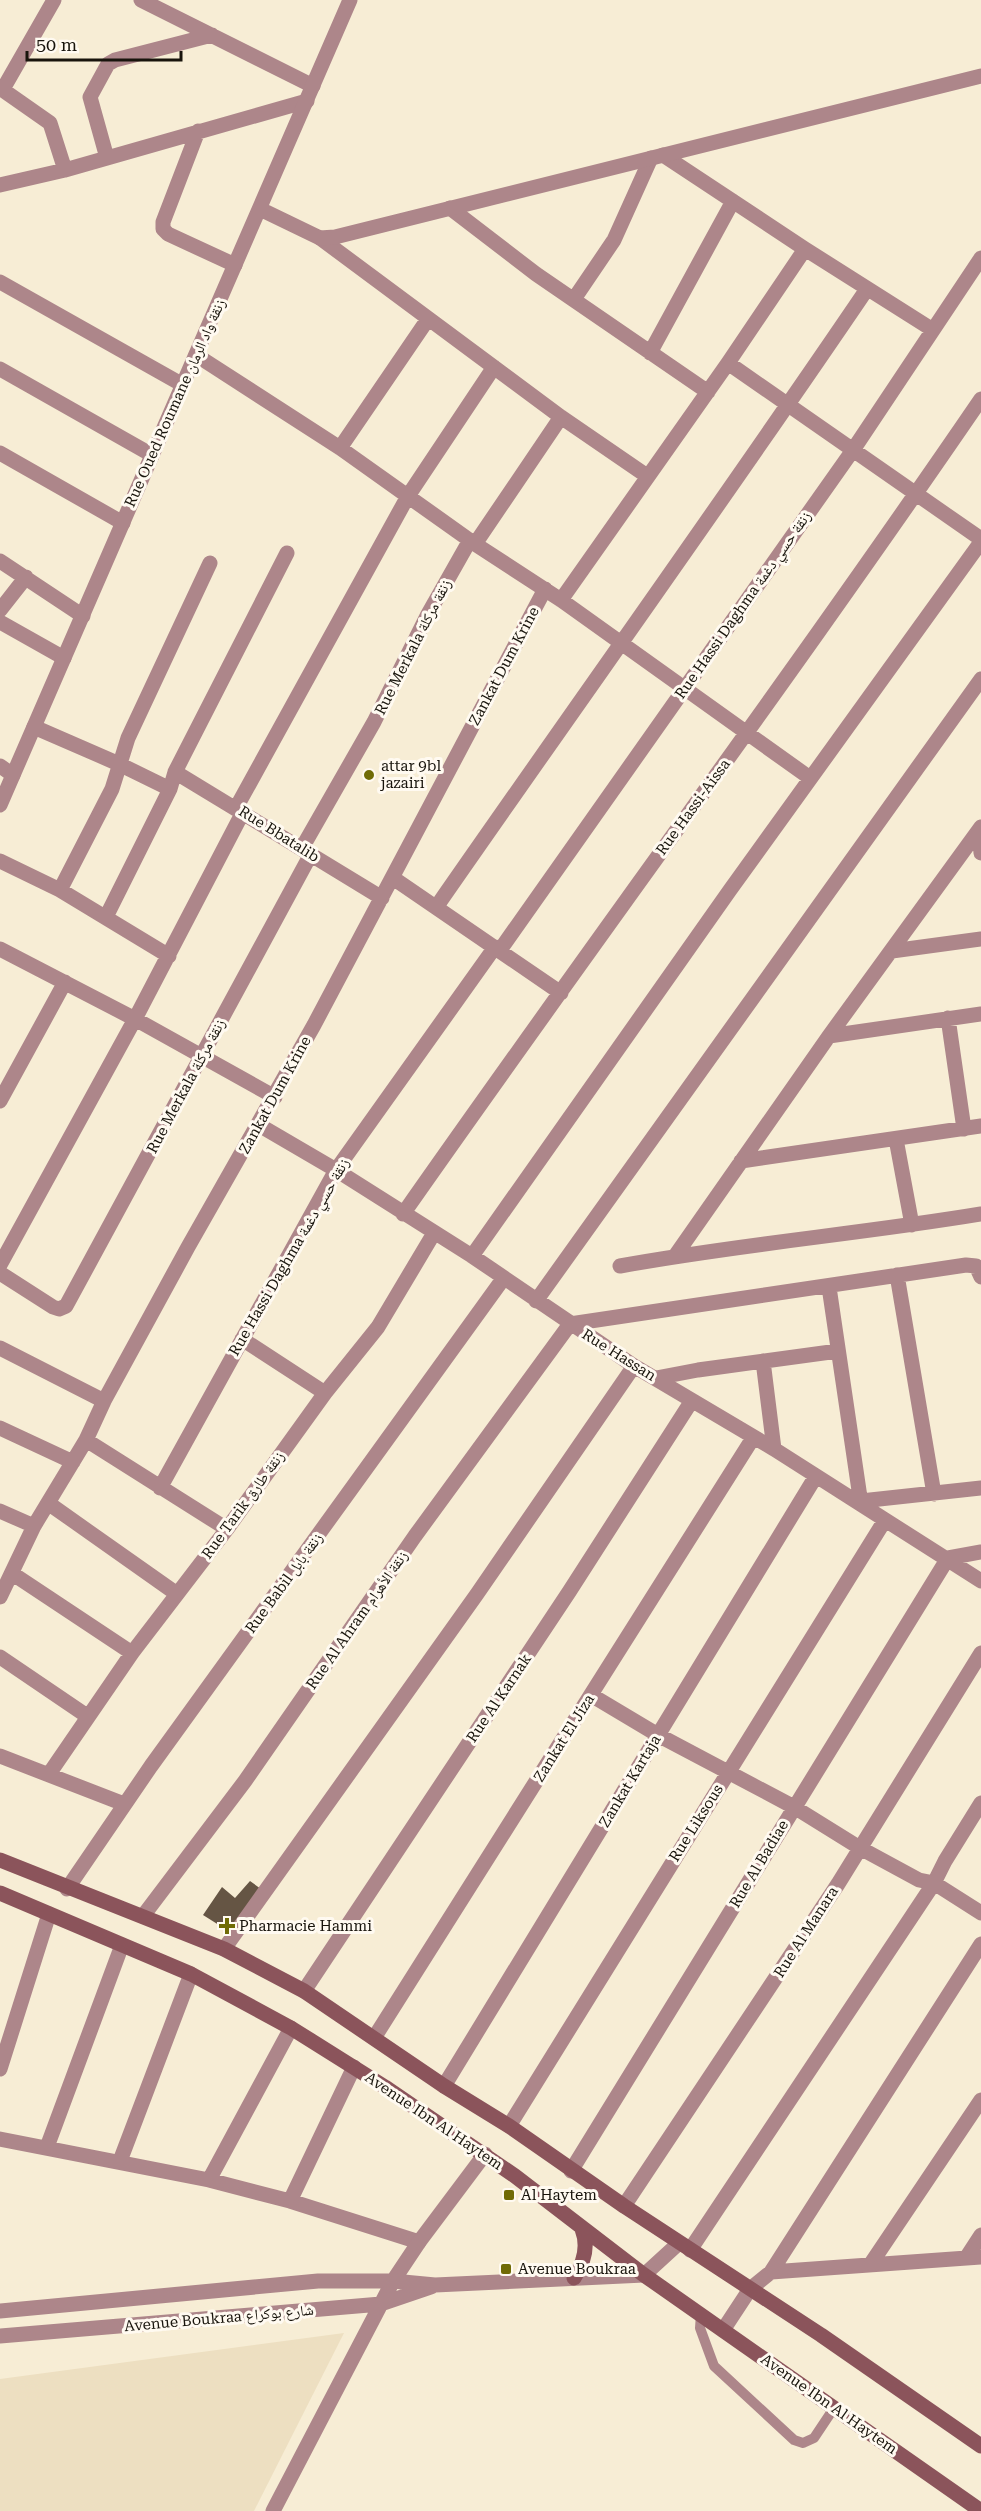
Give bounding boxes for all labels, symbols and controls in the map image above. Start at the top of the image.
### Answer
scale bar [27,24,182,62]
text: 50 m [36,34,77,55]
street label: Rue Oued Roumane زنقة واد الرمان [121,296,230,510]
street label: Rue Hassi Daghma زنقة حسي دغمة [671,508,817,704]
street label: Rue Merkala زنقة مركلة [371,576,455,718]
street label: Zankat Dum Krine [465,604,543,728]
street label: Rue Hassi-Aissa [652,755,734,859]
place label: attar 9bl jazairi [380,757,441,792]
marker: attar 9bl jazairi [362,768,376,782]
street label: Rue Bbatalib [235,802,323,866]
street label: Rue Merkala زنقة مركلة [143,1016,229,1156]
street label: Zankat Dum Krine [235,1033,315,1157]
street label: Rue Hassi Daghma زنقة حسي دغمة [225,1155,356,1360]
street label: Rue Hassan [579,1325,660,1385]
street label: Rue Tarik زنقة طارق [198,1448,289,1563]
street label: Rue Babil زنقة بابل [242,1529,327,1637]
street label: Rue Al Ahram زنقة الأهرام [302,1547,413,1693]
street label: Rue Al Karnak [463,1650,536,1746]
street label: Zankat El Jiza [530,1691,598,1785]
street label: Zankat Kartaja [595,1731,665,1831]
street label: Rue Liksous [665,1781,727,1865]
street label: Rue Al Badiae [726,1817,792,1911]
street label: Rue Al Manara [770,1883,842,1981]
place label: Pharmacie Hammi [239,1917,372,1935]
marker: Pharmacie Hammi [220,1919,234,1933]
street label: Avenue Ibn Al Haytem [362,2068,507,2174]
place label: Al Haytem [521,2186,597,2204]
marker: Al Haytem [502,2188,516,2202]
place label: Avenue Boukraa [518,2260,636,2278]
marker: Avenue Boukraa [499,2262,513,2276]
street label: Avenue Boukraa شارع بوكراع [124,2301,315,2336]
street label: Avenue Ibn Al Haytem [757,2350,901,2458]

